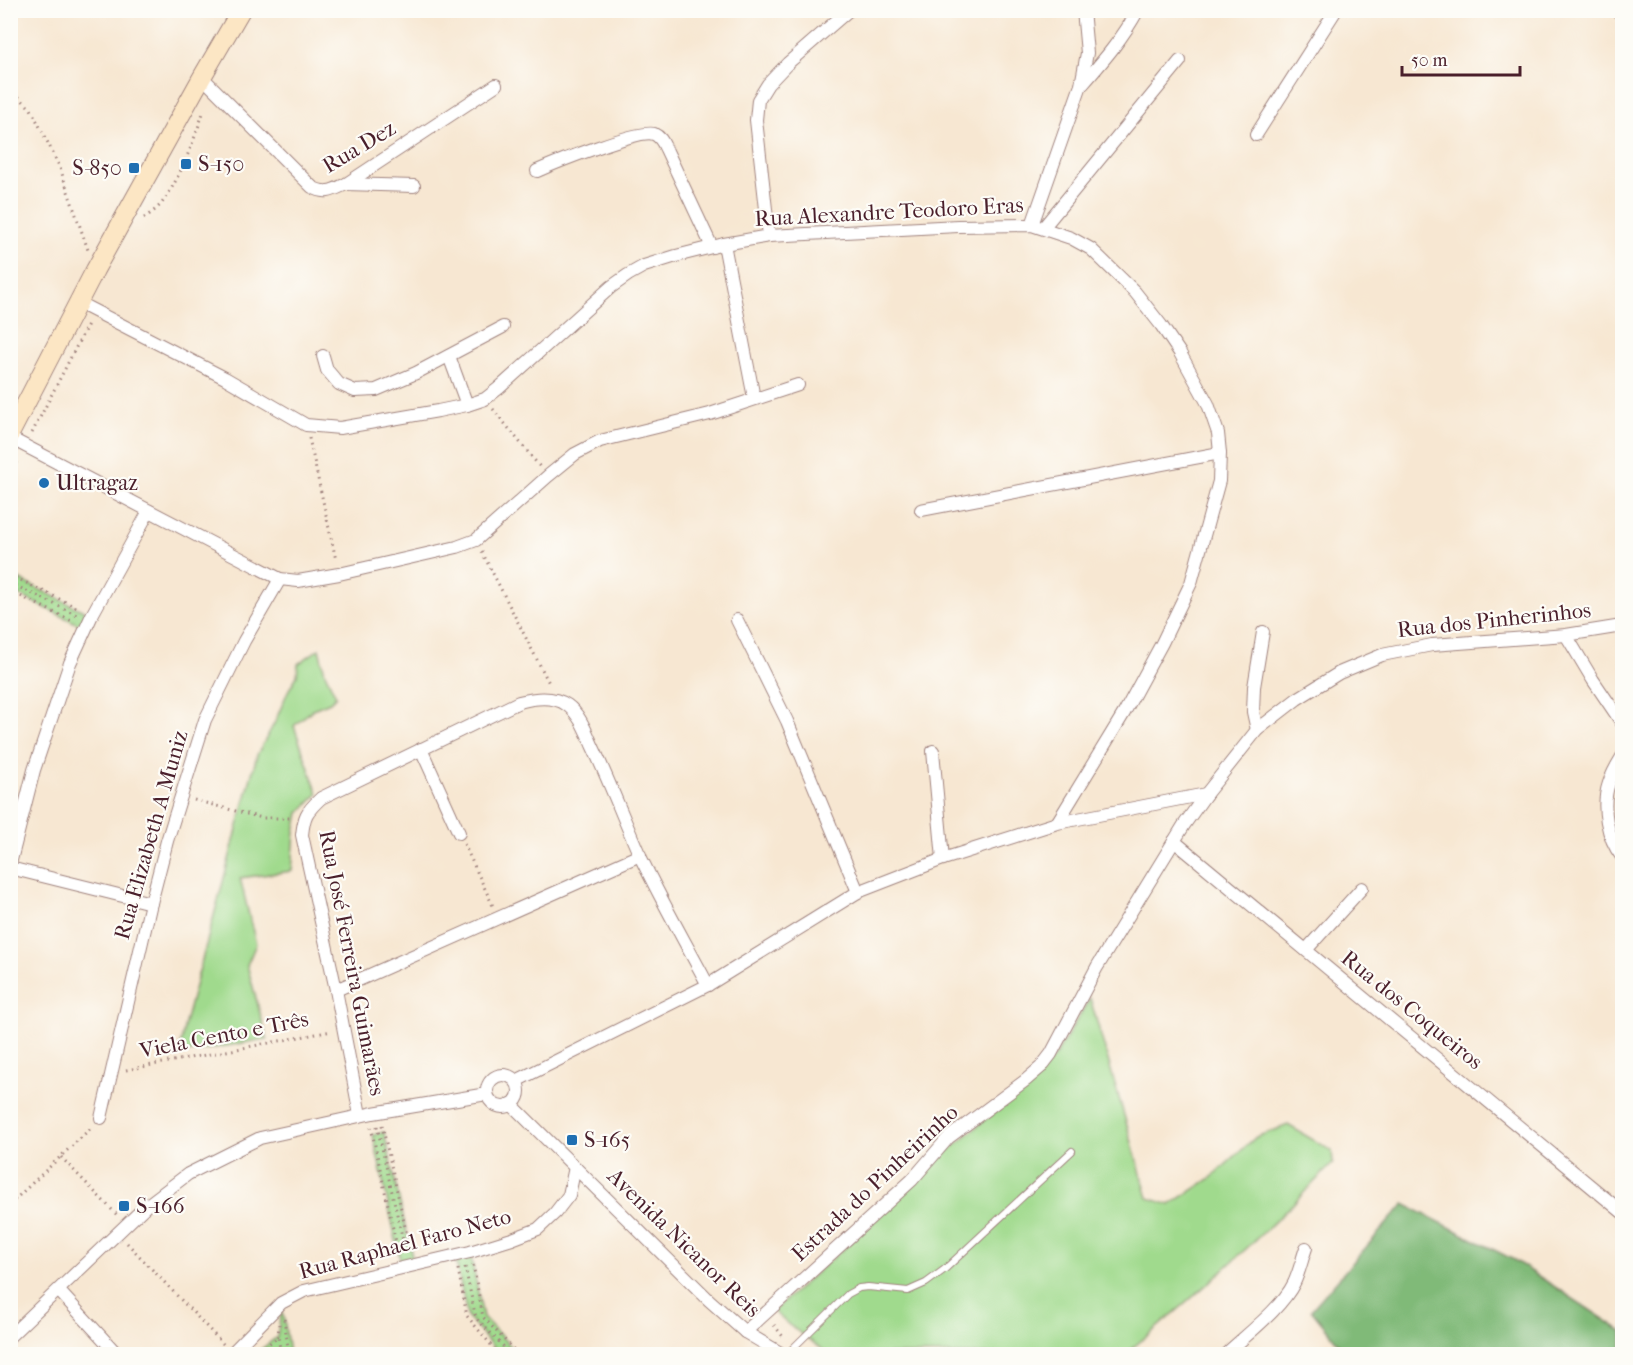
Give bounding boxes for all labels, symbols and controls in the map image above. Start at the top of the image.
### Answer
scale bar [1402,39,1520,77]
text: 50 m [1411,50,1448,71]
street label: Rua Dez [318,115,400,179]
place label: S-150 [198,151,244,177]
place label: S-850 [72,155,122,181]
marker: S-150 [179,157,193,171]
marker: S-850 [127,161,141,175]
street label: Rua Alexandre Teodoro Eras [754,192,1024,232]
place label: Ultragaz [56,470,138,496]
marker: Ultragaz [37,476,51,490]
street label: Rua dos Pinherinhos [1396,597,1592,643]
street label: Rua Elizabeth A Muniz [109,727,193,943]
street label: Rua José Ferreira Guimarães [313,828,391,1098]
street label: Rua dos Coqueiros [1336,945,1488,1075]
street label: Viela Cento e Três [136,1006,311,1064]
street label: Estrada do Pinheirinho [786,1099,964,1267]
place label: S-165 [584,1127,630,1153]
marker: S-165 [565,1133,579,1147]
street label: Avenida Nicanor Reis [601,1163,766,1323]
place label: S-166 [136,1193,185,1219]
marker: S-166 [117,1199,131,1213]
street label: Rua Raphael Faro Neto [296,1203,514,1285]

